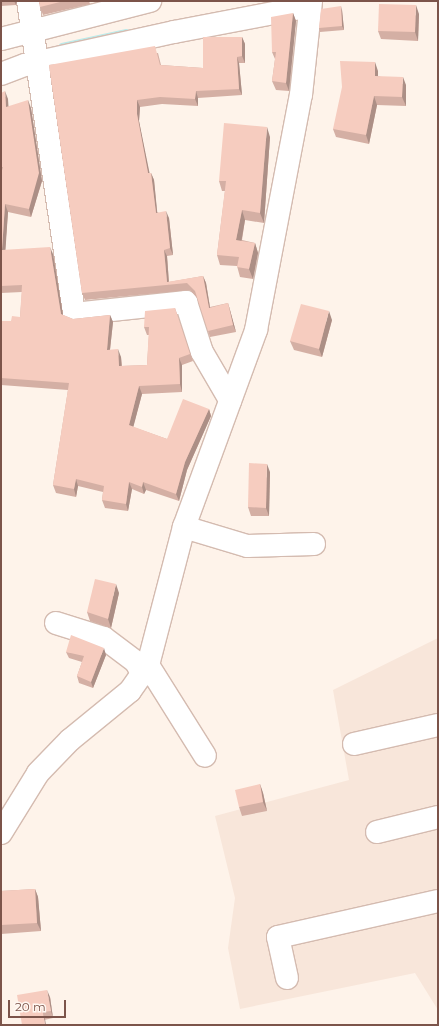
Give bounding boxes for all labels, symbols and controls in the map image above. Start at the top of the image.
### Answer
scale bar [10,992,68,1018]
text: 20 m [15,999,46,1014]

